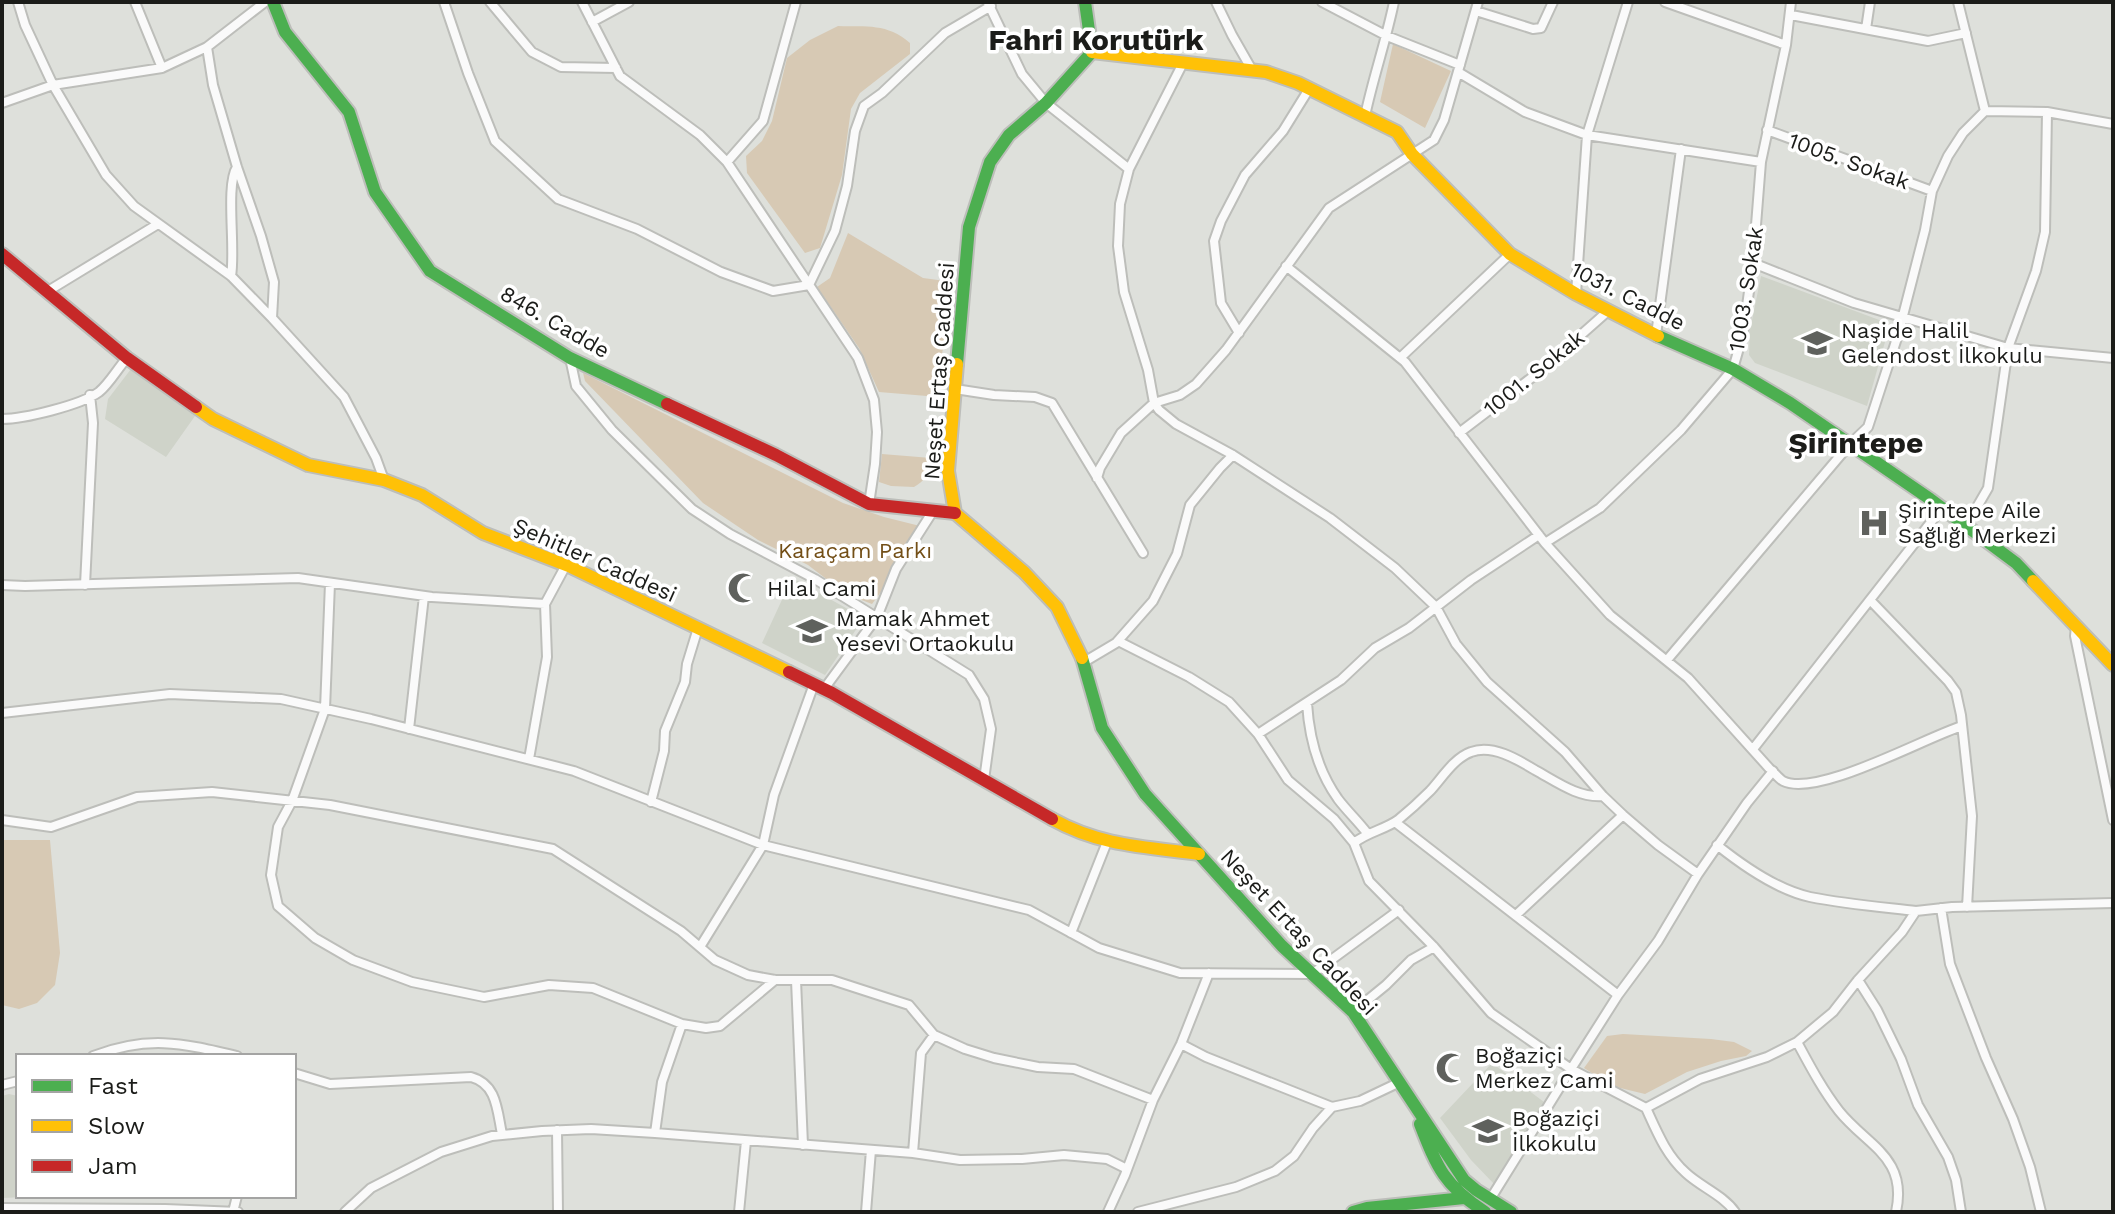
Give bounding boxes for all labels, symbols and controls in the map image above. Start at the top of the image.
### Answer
district label: Fahri Korutürk [988,22,1204,57]
street label: 1005. Sokak [1785,128,1913,194]
street label: 1003. Sokak [1724,225,1768,353]
street label: 1031. Cadde [1567,257,1689,335]
street label: Neşet Ertaş Caddesi [919,262,959,480]
street label: 846. Cadde [496,281,614,363]
place label: Naşide Halil Gelendost İlkokulu [1841,318,2043,368]
street label: 1001. Sokak [1479,325,1589,421]
school or university icon: Naşide Halil Gelendost İlkokulu [1800,326,1834,360]
district label: Şirintepe [1789,425,1923,460]
place label: Şirintepe Aile Sağlığı Merkezi [1898,498,2056,548]
hospital icon: Şirintepe Aile Sağlığı Merkezi [1857,506,1891,540]
street label: Şehitler Caddesi [509,513,681,607]
park label: Karaçam Parkı [778,538,932,563]
mosque icon: Hilal Cami [726,571,760,605]
place label: Hilal Cami [767,576,876,601]
place label: Mamak Ahmet Yesevi Ortaokulu [836,606,1014,656]
school or university icon: Mamak Ahmet Yesevi Ortaokulu [795,614,829,648]
street label: Neşet Ertaş Caddesi [1216,844,1382,1020]
place label: Boğaziçi Merkez Cami [1475,1043,1614,1093]
mosque icon: Boğaziçi Merkez Cami [1434,1051,1468,1085]
legend [16,1054,296,1198]
text: Fast [88,1072,138,1100]
place label: Boğaziçi İlkokulu [1512,1106,1600,1156]
text: Slow [88,1112,145,1140]
school or university icon: Boğaziçi İlkokulu [1471,1114,1505,1148]
text: Jam [88,1152,138,1180]

